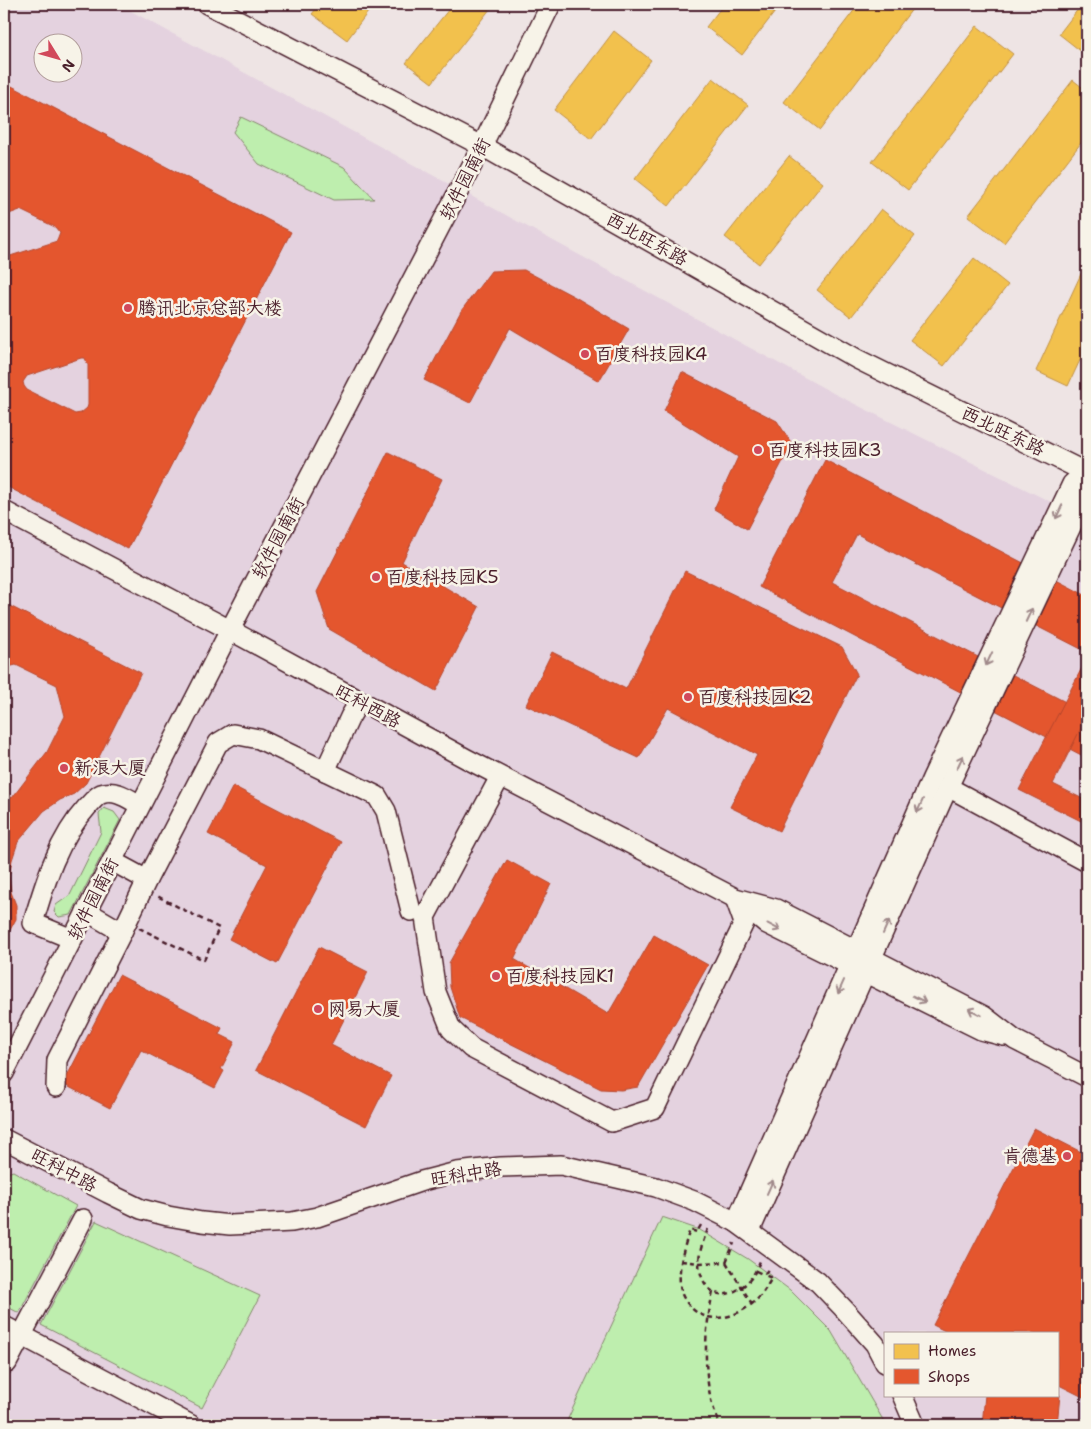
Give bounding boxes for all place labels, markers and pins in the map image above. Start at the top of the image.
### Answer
place label: 腾讯北京总部大楼 [138,296,282,320]
marker: 腾讯北京总部大楼 [122,302,134,314]
place label: 百度科技园K4 [595,342,707,366]
marker: 百度科技园K4 [579,348,591,360]
place label: 百度科技园K3 [768,438,882,462]
marker: 百度科技园K3 [752,444,764,456]
place label: 百度科技园K5 [386,565,498,589]
marker: 百度科技园K5 [370,571,382,583]
place label: 百度科技园K2 [698,685,812,709]
marker: 百度科技园K2 [682,691,694,703]
place label: 新浪大厦 [74,756,146,780]
marker: 新浪大厦 [58,762,70,774]
place label: 百度科技园K1 [506,964,614,988]
marker: 百度科技园K1 [490,970,502,982]
place label: 网易大厦 [328,997,400,1021]
marker: 网易大厦 [312,1003,324,1015]
place label: 肯德基 [1003,1144,1057,1168]
marker: 肯德基 [1061,1150,1073,1162]

